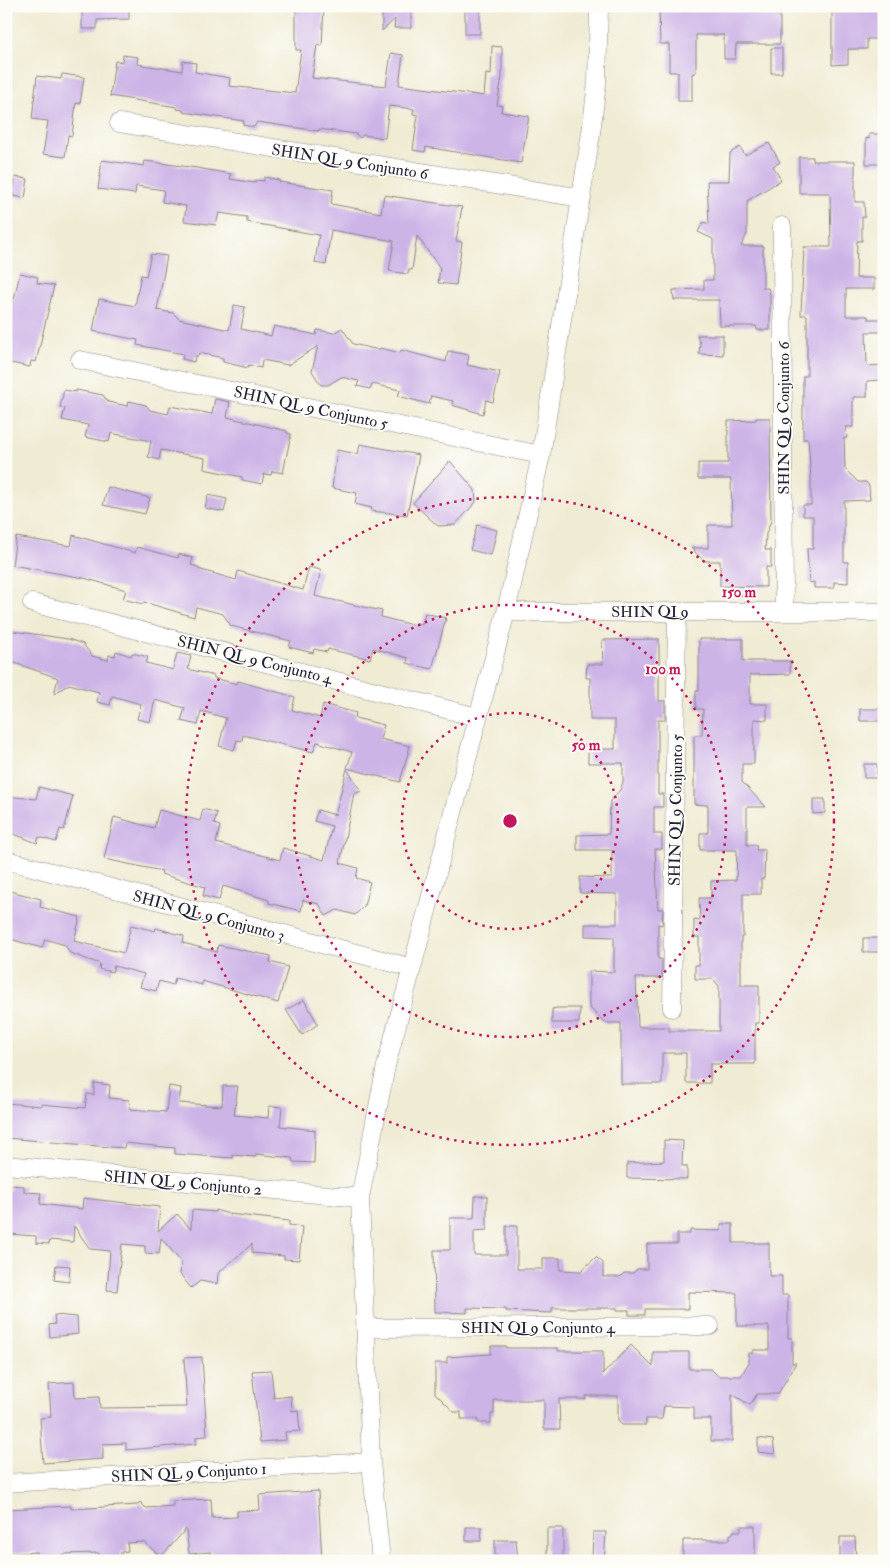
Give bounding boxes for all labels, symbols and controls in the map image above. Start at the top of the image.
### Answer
street label: SHIN QL 9 Conjunto 6 [270,140,430,184]
street label: SHIN QI 9 Conjunto 6 [774,341,794,494]
street label: SHIN QL 9 Conjunto 5 [232,382,390,434]
text: 150 m [722,583,756,602]
street label: SHIN QI 9 [611,602,689,622]
street label: SHIN QL 9 Conjunto 4 [175,631,335,689]
text: 100 m [645,660,681,679]
street label: SHIN QI 9 Conjunto 5 [665,734,687,886]
text: 50 m [572,736,601,755]
centre of rings [501,812,519,830]
street label: SHIN QL 9 Conjunto 3 [131,886,287,946]
street label: SHIN QL 9 Conjunto 2 [103,1166,263,1200]
street label: SHIN QI 9 Conjunto 4 [461,1318,616,1338]
street label: SHIN QL 9 Conjunto 1 [111,1459,267,1487]

